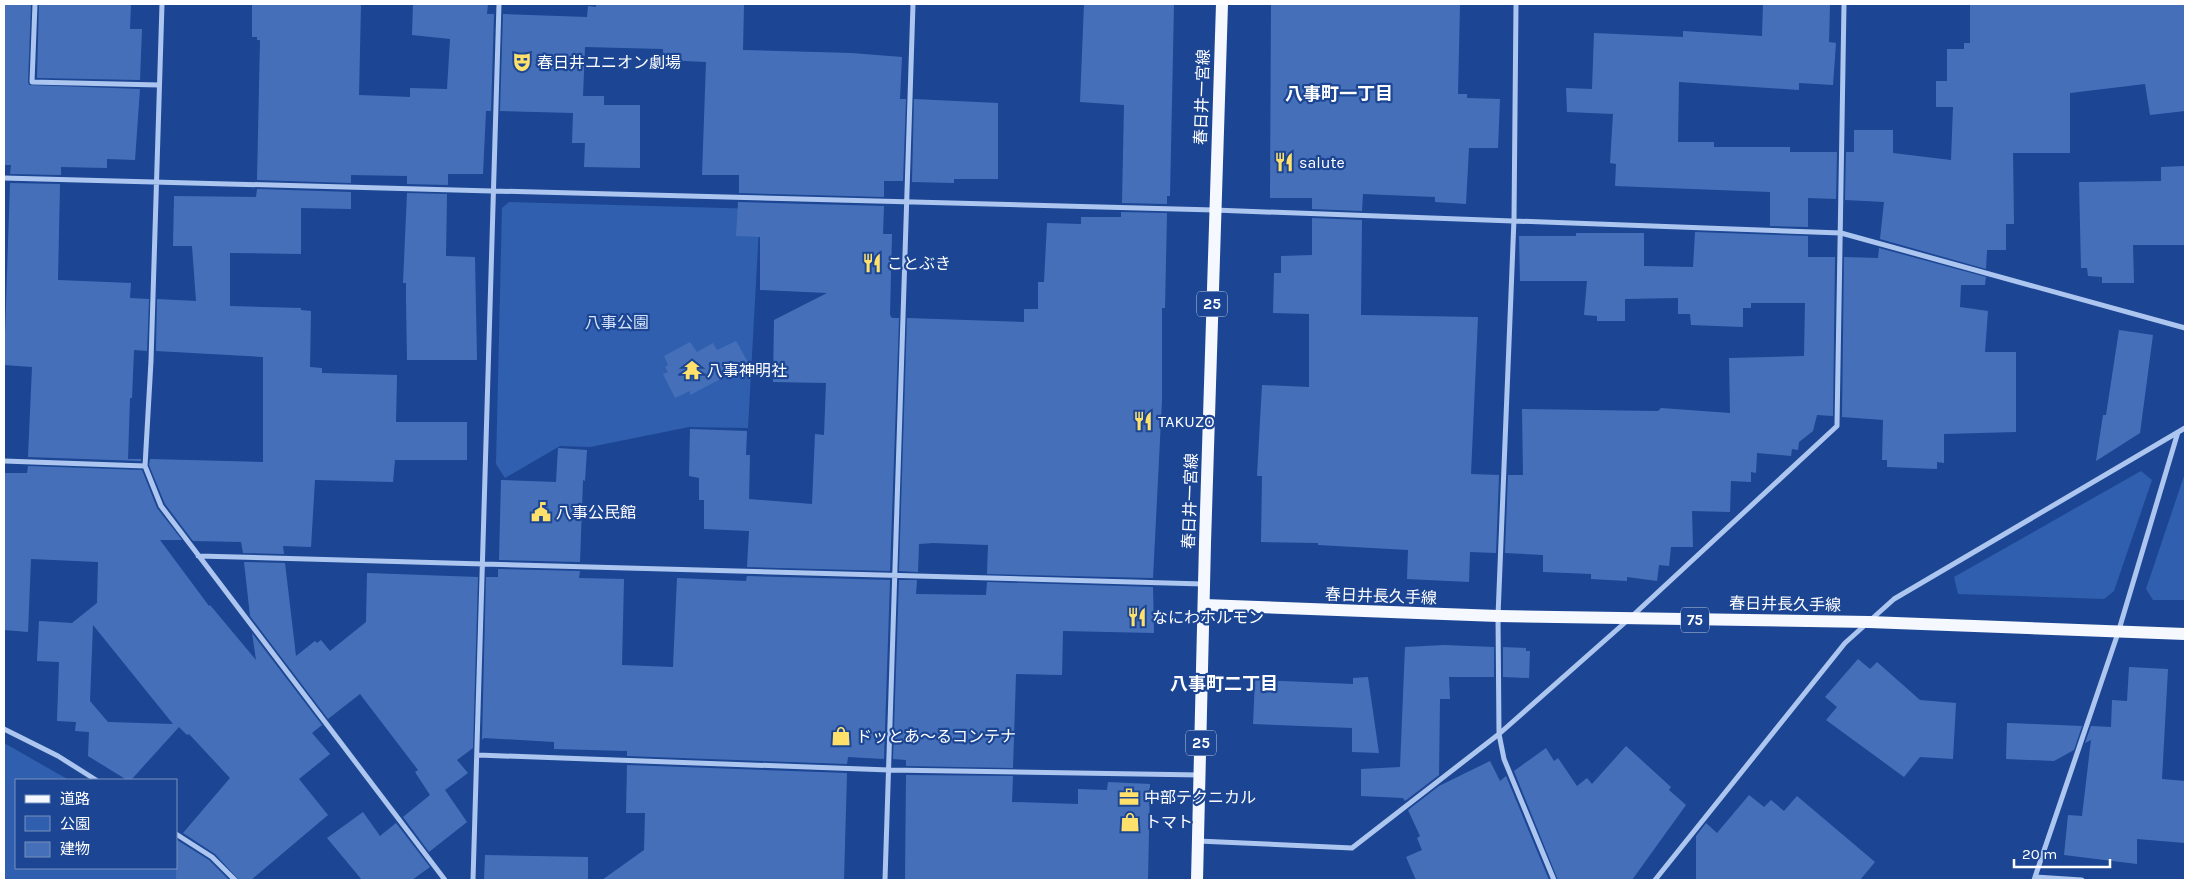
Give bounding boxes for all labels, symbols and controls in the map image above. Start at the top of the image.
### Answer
street label: 春日井一宮線 [1191,49,1213,145]
theatre icon: 春日井ユニオン劇場 [511,51,533,73]
place label: 春日井ユニオン劇場 [537,53,681,72]
district label: 八事町一丁目 [1285,83,1393,105]
restaurant icon: salute [1273,151,1295,173]
place label: salute [1299,153,1345,172]
restaurant icon: ことぶき [861,252,883,274]
place label: ことぶき [887,254,951,273]
road number: 25 [1197,292,1227,316]
park label: 八事公園 [585,313,649,332]
temple icon: 八事神明社 [681,359,703,381]
place label: 八事神明社 [707,361,787,380]
restaurant icon: TAKUZO [1132,410,1154,432]
place label: TAKUZO [1158,412,1215,431]
street label: 春日井一宮線 [1179,453,1201,549]
public building icon: 八事公民館 [530,501,552,523]
place label: 八事公民館 [556,503,636,522]
street label: 春日井長久手線 [1325,585,1437,607]
street label: 春日井長久手線 [1729,594,1841,614]
restaurant icon: なにわホルモン [1126,606,1148,628]
place label: なにわホルモン [1152,608,1264,627]
road number: 75 [1681,608,1709,632]
district label: 八事町二丁目 [1170,673,1278,695]
shop icon: ドッとあ〜るコンテナ [830,725,852,747]
place label: ドッとあ〜るコンテナ [856,727,1016,746]
road number: 25 [1186,730,1216,756]
legend [15,779,178,869]
office icon: 中部テクニカル [1118,786,1140,808]
place label: 中部テクニカル [1144,788,1256,807]
text: 道路 [60,790,90,808]
shop icon: トマト [1119,811,1141,833]
place label: トマト [1145,813,1193,832]
text: 公園 [60,815,90,833]
scale bar [2014,836,2110,868]
text: 建物 [60,840,90,858]
text: 20 m [2022,845,2057,863]

